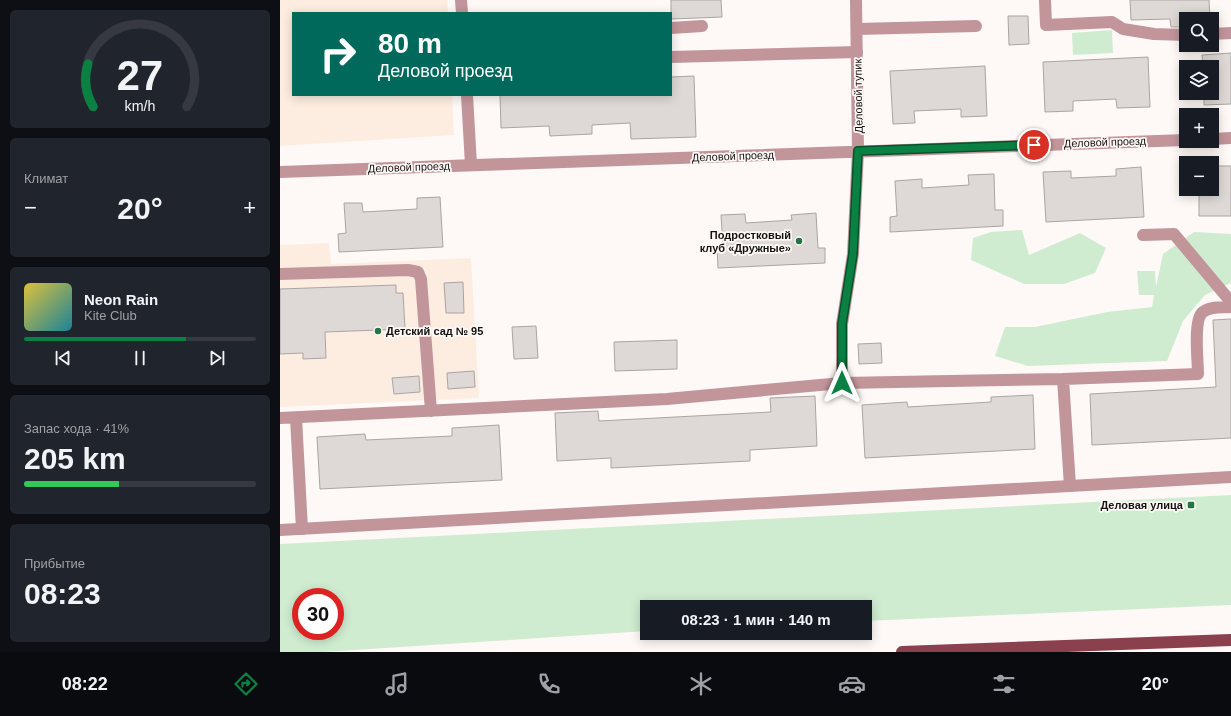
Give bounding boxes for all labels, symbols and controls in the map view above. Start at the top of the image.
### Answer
map controls [1179,12,1219,196]
button: search [1179,12,1219,52]
icon: right [312,28,364,80]
text: 80 m [378,28,442,59]
text: 27 [117,52,163,99]
street label: Деловой тупик [851,58,865,133]
button: layers [1179,60,1219,100]
text: Деловой проезд [378,61,513,81]
text: km/h [125,98,156,114]
button: + [1179,108,1219,148]
pin [1017,128,1051,162]
icon: arrive [1023,134,1045,156]
street label: Деловой проезд [1064,135,1147,149]
street label: Деловой проезд [692,149,775,163]
button: − [1179,156,1219,196]
street label: Деловой проезд [368,160,451,174]
text: Климат [24,171,68,186]
text: 20° [117,192,163,225]
text: − [24,195,37,220]
text: + [243,195,256,220]
place label: Подростковый клуб «Дружные» [700,229,791,254]
marker: Подростковый клуб «Дружные» [794,236,804,246]
text: Neon Rain [84,291,158,308]
text: Kite Club [84,308,137,323]
place label: Детский сад № 95 [386,325,483,337]
marker: Детский сад № 95 [373,326,383,336]
icon: previous [52,347,74,369]
icon: pause [129,347,151,369]
icon: next [206,347,228,369]
position arrow [821,362,863,404]
text: Запас хода · 41% [24,421,129,436]
text: 205 km [24,442,126,475]
place label: Деловая улица [1100,499,1184,511]
marker: Деловая улица [1186,500,1196,510]
text: Прибытие [24,556,85,571]
text: 08:23 [24,577,101,610]
speed limit sign: 30 [292,588,344,640]
text: 08:23 · 1 мин · 140 m [681,611,831,628]
icon: directions [232,670,260,698]
icon: music [383,670,411,698]
icon: phone [535,670,563,698]
icon: climate [687,670,715,698]
icon: car [838,670,866,698]
icon: filters [990,670,1018,698]
text: 08:22 [62,674,108,694]
text: 20° [1142,674,1169,694]

